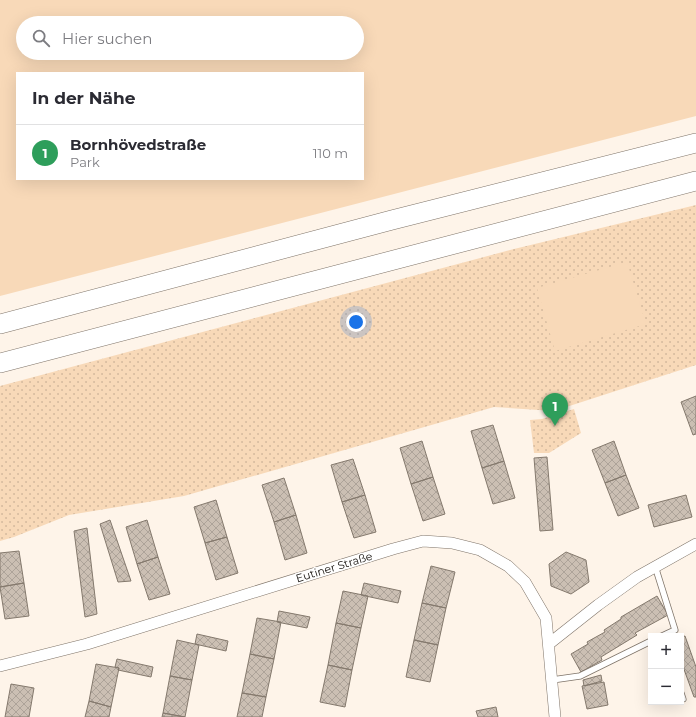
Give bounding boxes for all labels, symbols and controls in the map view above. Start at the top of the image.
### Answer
search box [16,16,364,60]
icon: search [30,27,52,49]
text: Hier suchen [62,29,152,48]
text: In der Nähe [32,88,136,108]
text: Bornhövedstraße [70,135,206,154]
text: 1 [42,145,48,161]
text: 110 m [313,145,348,161]
text: Park [70,154,100,170]
your location [346,312,366,332]
pin: 1 [542,393,568,426]
street label: Eutiner Straße [294,549,374,585]
map controls [648,633,684,705]
button: + [648,633,684,669]
button: − [648,669,684,705]

